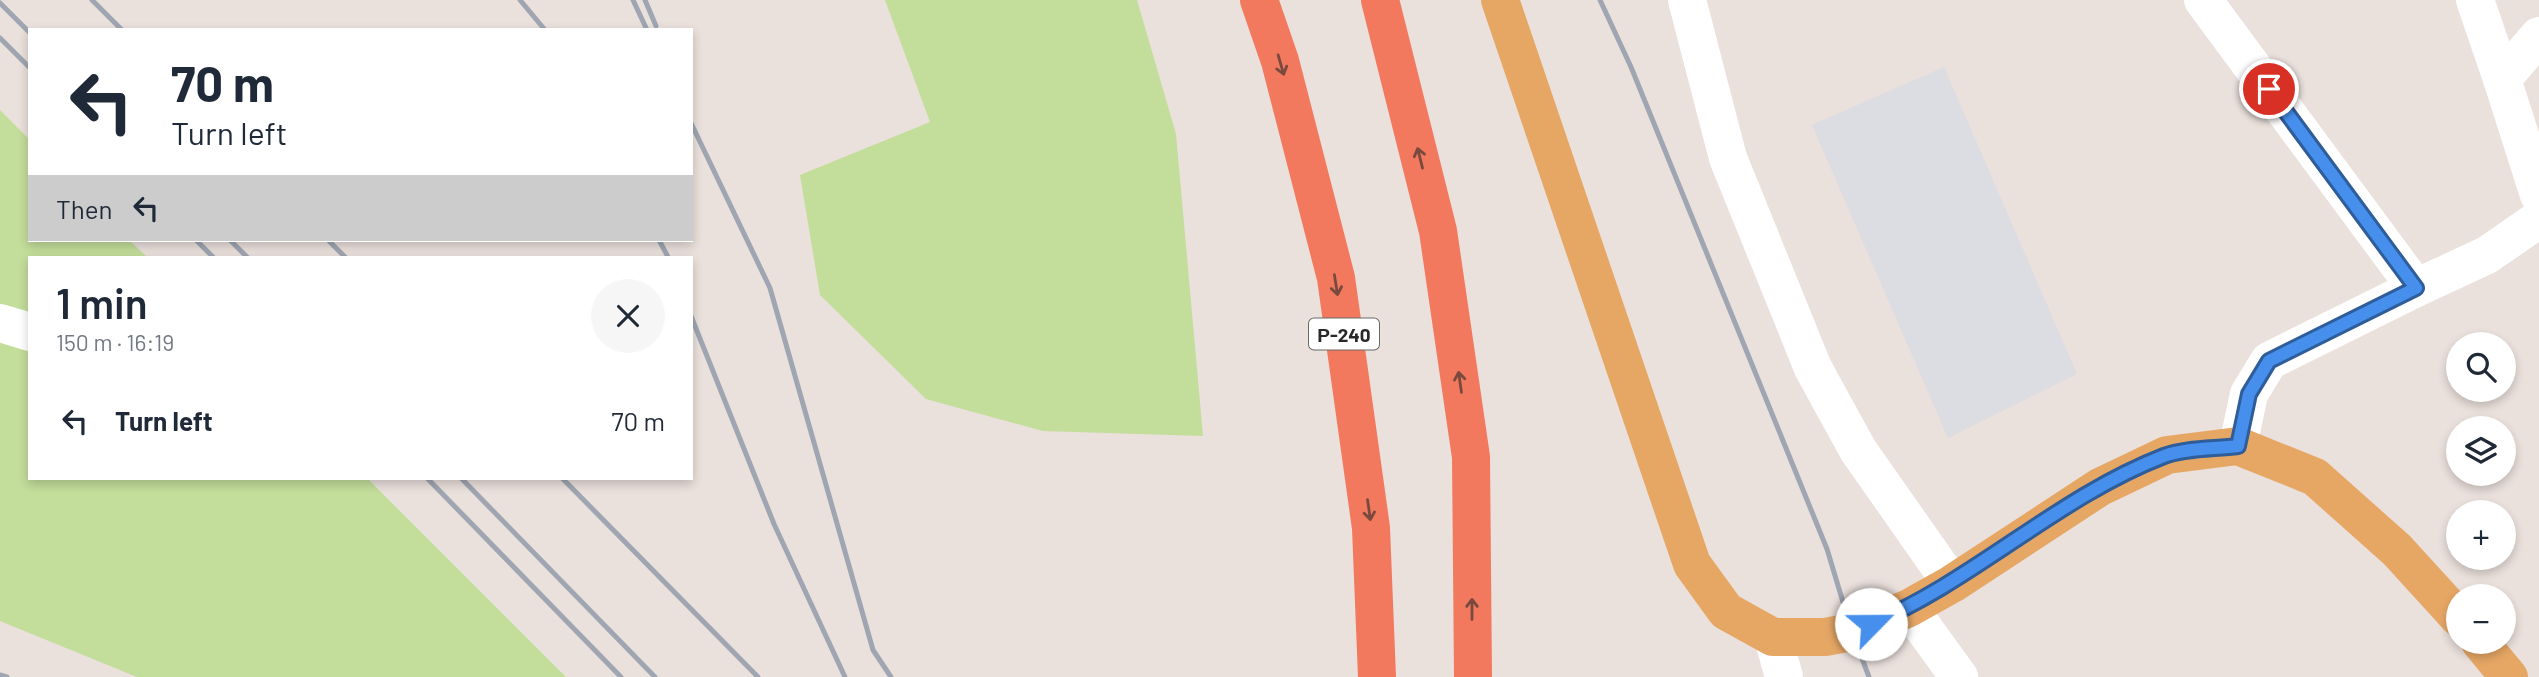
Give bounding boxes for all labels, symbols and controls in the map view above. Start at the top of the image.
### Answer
text: 70 m [171,53,274,112]
one-way arrow [1275,54,1288,76]
icon: left [56,56,147,147]
pin [2239,59,2299,119]
icon: arrive [2250,70,2288,108]
text: Turn left [171,113,288,151]
one-way arrow [1413,148,1426,170]
icon: left [127,189,165,227]
text: Then [56,193,113,224]
one-way arrow [1330,273,1343,296]
text: 1 min [56,277,148,327]
button: close [591,279,665,353]
road number: Р-240 [1309,318,1379,350]
text: 150 m · 16:19 [56,328,174,356]
map controls [2446,332,2516,654]
button: search [2446,332,2516,402]
one-way arrow [1454,371,1467,394]
icon: left [56,402,94,440]
text: Turn left [115,405,213,436]
text: 70 m [611,405,665,436]
button: layers [2446,416,2516,486]
one-way arrow [1363,499,1376,521]
button: + [2446,500,2516,570]
button: − [2446,584,2516,654]
position arrow [1834,587,1908,661]
one-way arrow [1465,598,1479,621]

